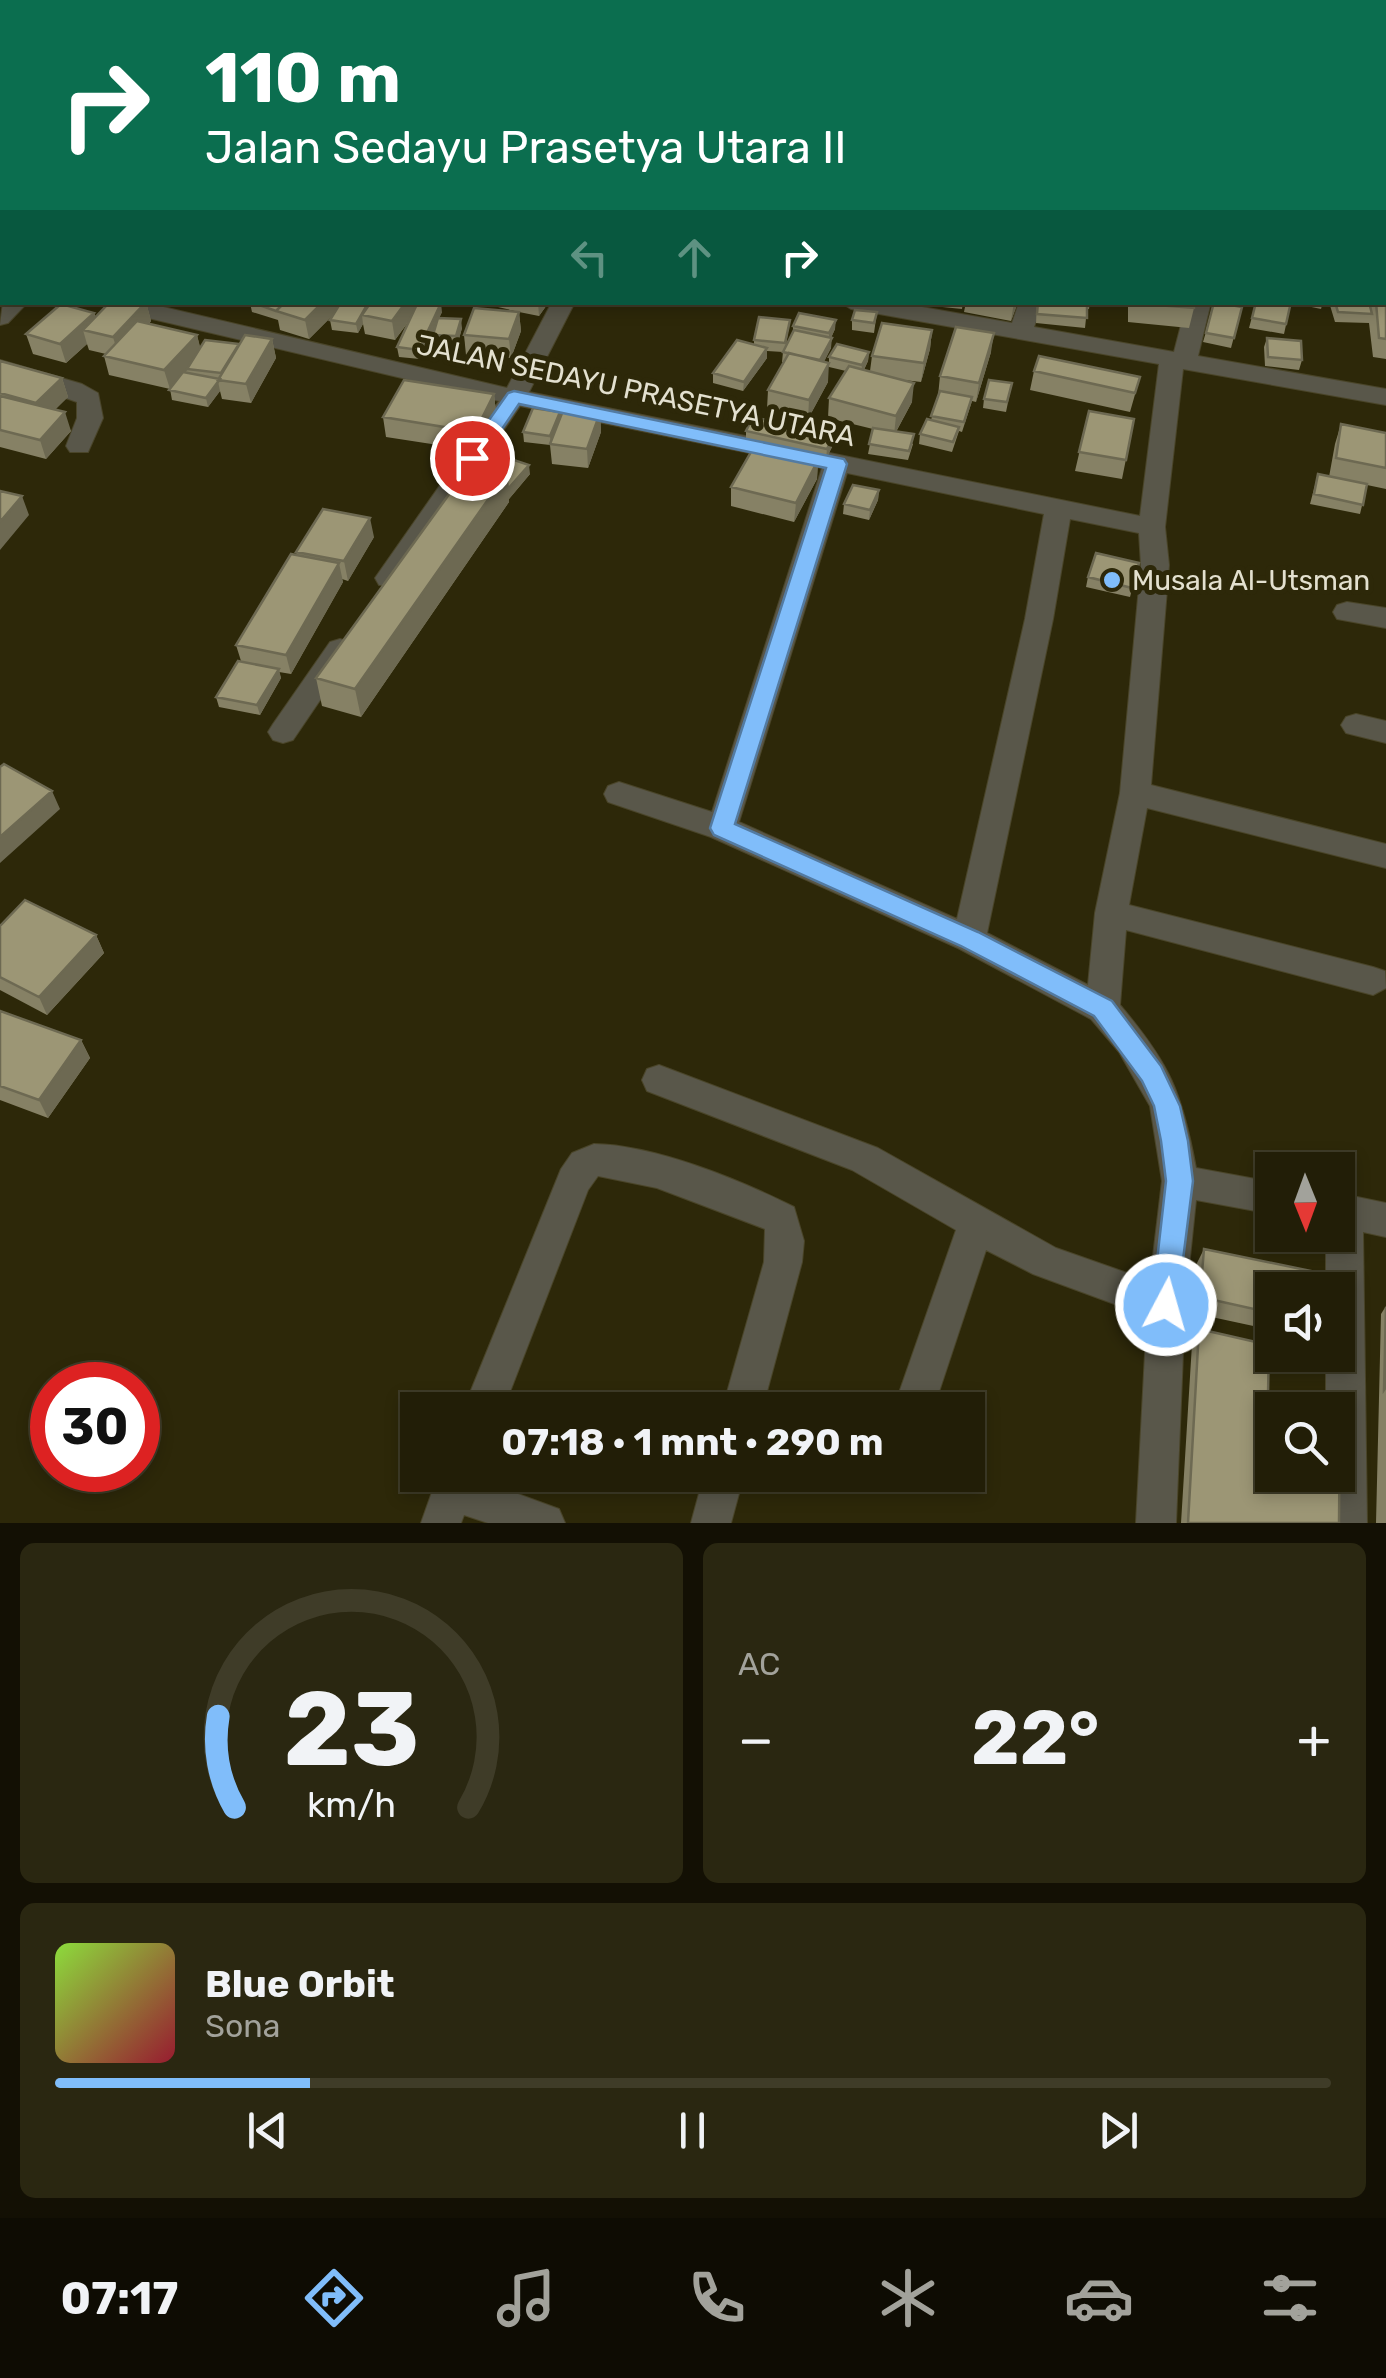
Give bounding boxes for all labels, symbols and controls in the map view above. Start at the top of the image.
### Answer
text: 110 m [205,37,401,120]
icon: right [40,40,170,170]
text: Jalan Sedayu Prasetya Utara II [205,121,847,174]
icon: left [562,230,617,285]
icon: ahead [667,230,722,285]
icon: right [772,230,827,285]
street label: JALAN SEDAYU PRASETYA UTARA [414,328,859,453]
pin [430,416,515,501]
icon: arrive [445,431,500,486]
place label: Musala Al-Utsman [1132,564,1370,597]
marker: Musala Al-Utsman [1101,569,1123,591]
north arrow [1255,1152,1355,1252]
map controls [1255,1152,1355,1492]
position arrow [1114,1253,1218,1357]
button: sound [1255,1272,1355,1372]
speed limit sign: 30 [30,1362,160,1492]
button: search [1255,1392,1355,1492]
text: 07:18 · 1 mnt · 290 m [501,1419,884,1465]
text: AC [738,1645,780,1683]
text: 23 [283,1668,420,1791]
text: 22° [971,1694,1099,1783]
text: − [738,1707,774,1772]
text: + [1297,1707,1331,1772]
text: km/h [307,1784,396,1826]
text: Blue Orbit [205,1961,395,2007]
text: Sona [205,2007,280,2045]
icon: previous [240,2103,295,2158]
icon: pause [665,2103,720,2158]
icon: next [1091,2103,1146,2158]
icon: directions [299,2263,369,2333]
icon: music [491,2263,561,2333]
icon: phone [682,2263,752,2333]
icon: climate [873,2263,943,2333]
icon: car [1064,2263,1134,2333]
icon: filters [1255,2263,1325,2333]
text: 07:17 [61,2272,178,2325]

